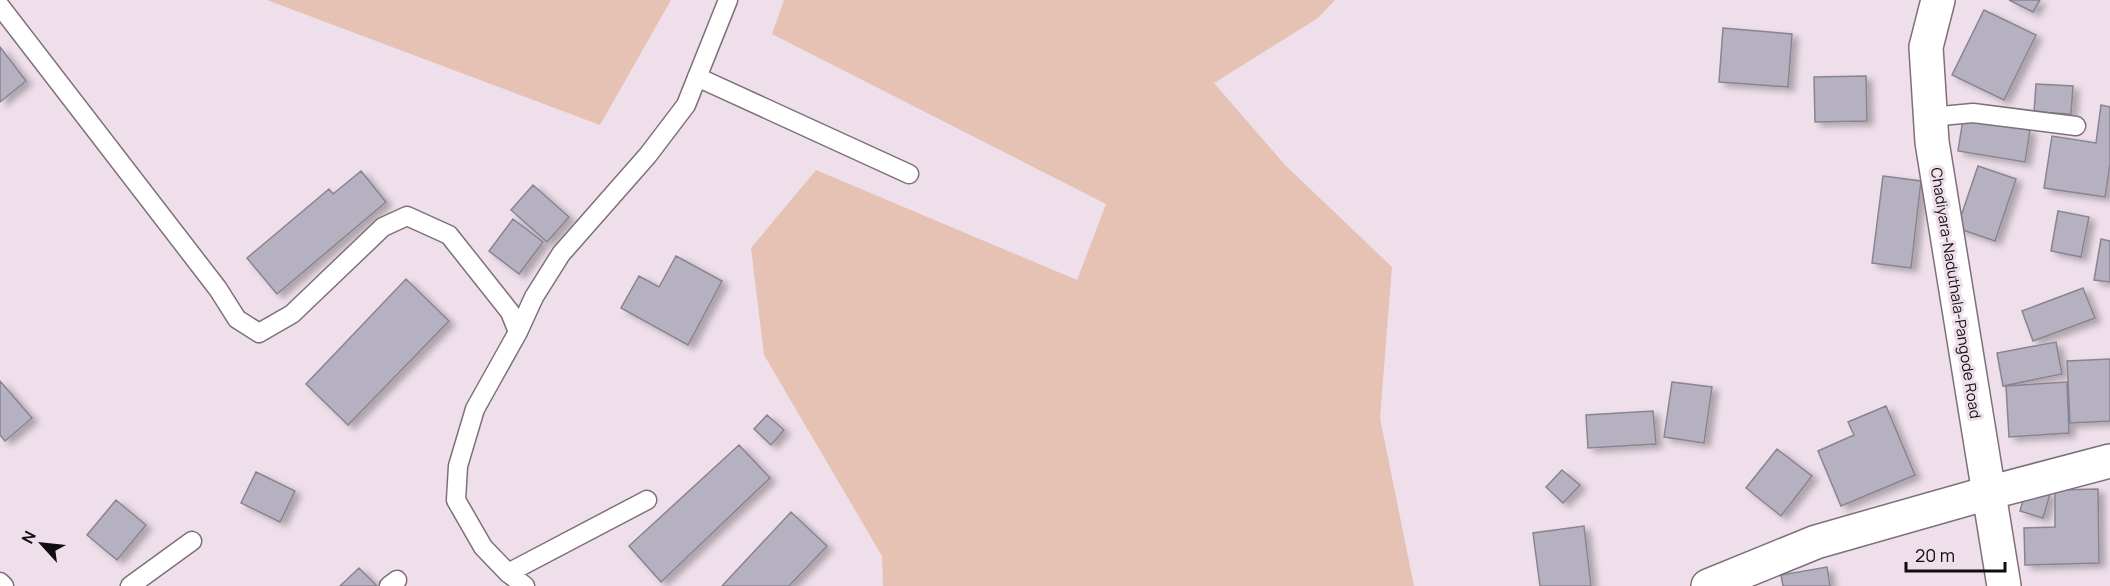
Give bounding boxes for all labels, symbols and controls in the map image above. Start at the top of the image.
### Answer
street label: Chadiyara-Naduthala-Pangode Road [1926,166,1986,420]
north arrow [12,514,72,574]
text: N [16,527,41,547]
scale bar [1906,535,2005,573]
text: 20 m [1915,543,1955,567]

